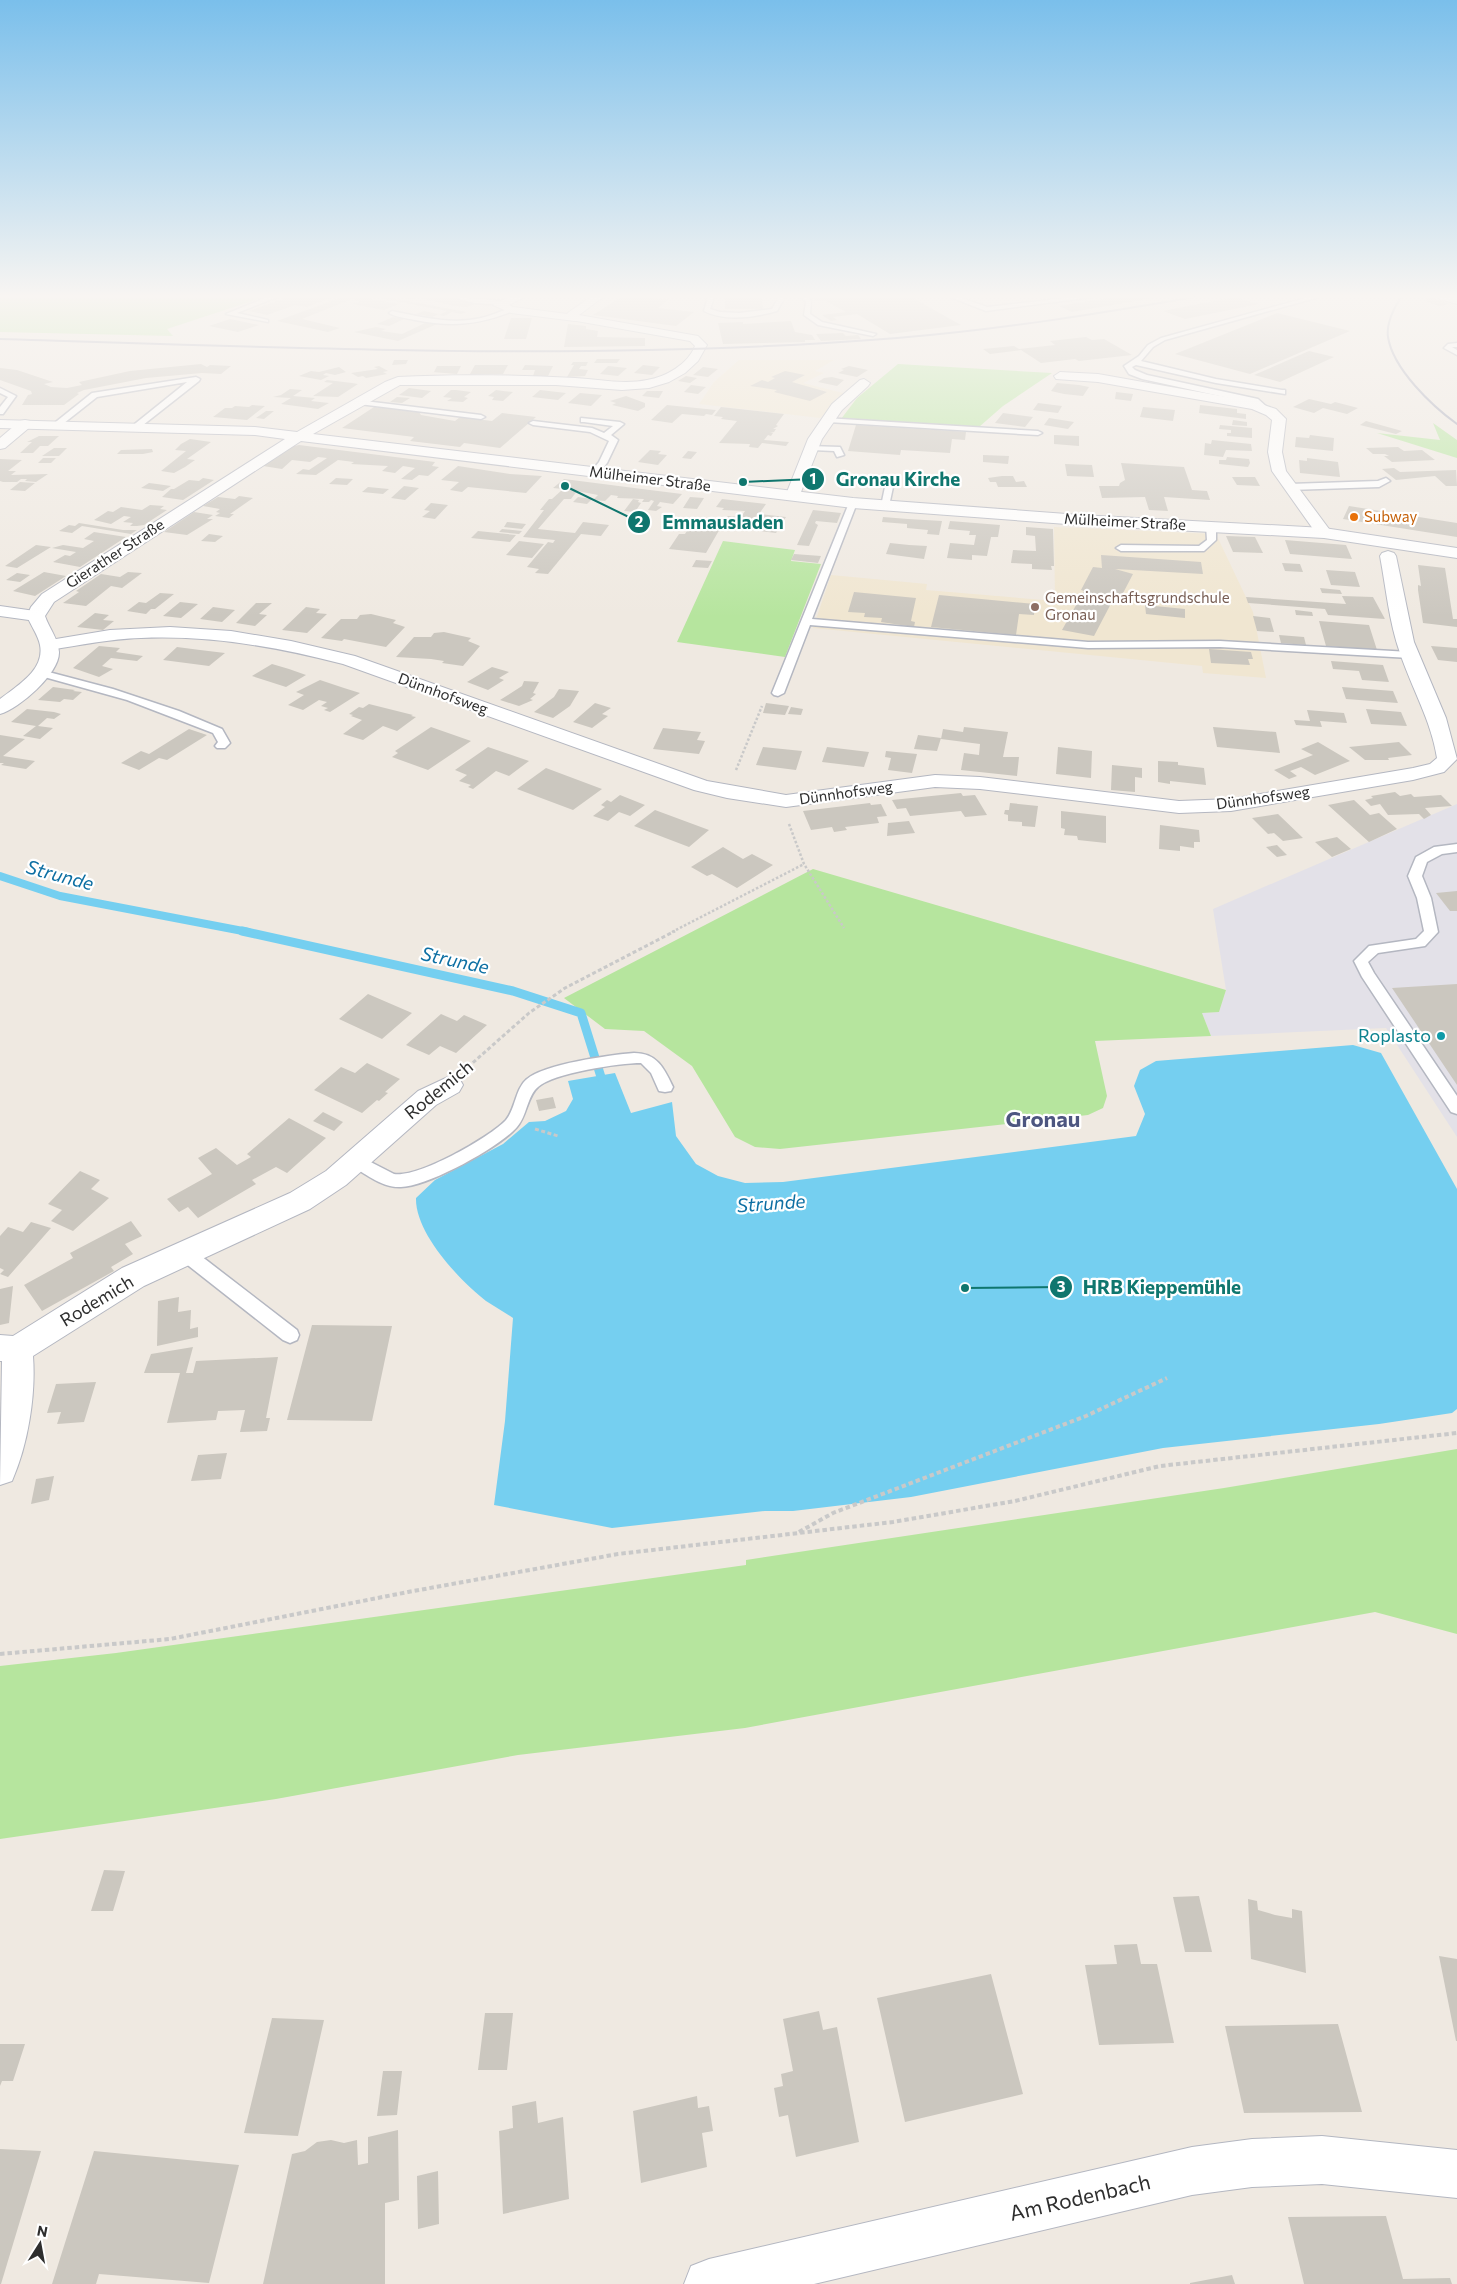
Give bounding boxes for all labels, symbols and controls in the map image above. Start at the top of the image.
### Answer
street label: Mülheimer Straße [588,462,712,494]
callout: Gronau Kirche [801,462,970,496]
text: Gronau Kirche [836,467,960,490]
text: 1 [810,469,816,487]
callout: Emmausladen [627,505,793,539]
place label: Subway [1364,507,1417,525]
street label: Mülheimer Straße [1064,509,1187,533]
text: Emmausladen [662,510,784,533]
marker: Subway [1348,511,1360,523]
text: 2 [635,512,643,530]
street label: Gierather Straße [62,515,167,592]
place label: Gemeinschaftsgrundschule Gronau [1045,588,1230,623]
marker: Gemeinschaftsgrundschule Gronau [1029,601,1041,613]
street label: Dünnhofsweg [396,668,491,718]
street label: Dünnhofsweg [798,777,894,807]
street label: Dünnhofsweg [1215,782,1311,812]
water label: Strunde [24,855,96,895]
water label: Strunde [419,941,491,978]
place label: Roplasto [1358,1024,1431,1046]
marker: Roplasto [1435,1030,1447,1042]
street label: Rodemich [400,1055,477,1123]
district label: Gronau [1006,1105,1080,1132]
water label: Strunde [736,1189,806,1216]
street label: Rodemich [56,1270,137,1331]
callout: HRB Kieppemühle [1048,1270,1252,1304]
text: HRB Kieppemühle [1083,1275,1241,1298]
text: 3 [1057,1277,1066,1295]
street label: Am Rodenbach [1007,2168,1153,2225]
north arrow [15,2219,65,2269]
text: N [36,2221,49,2240]

